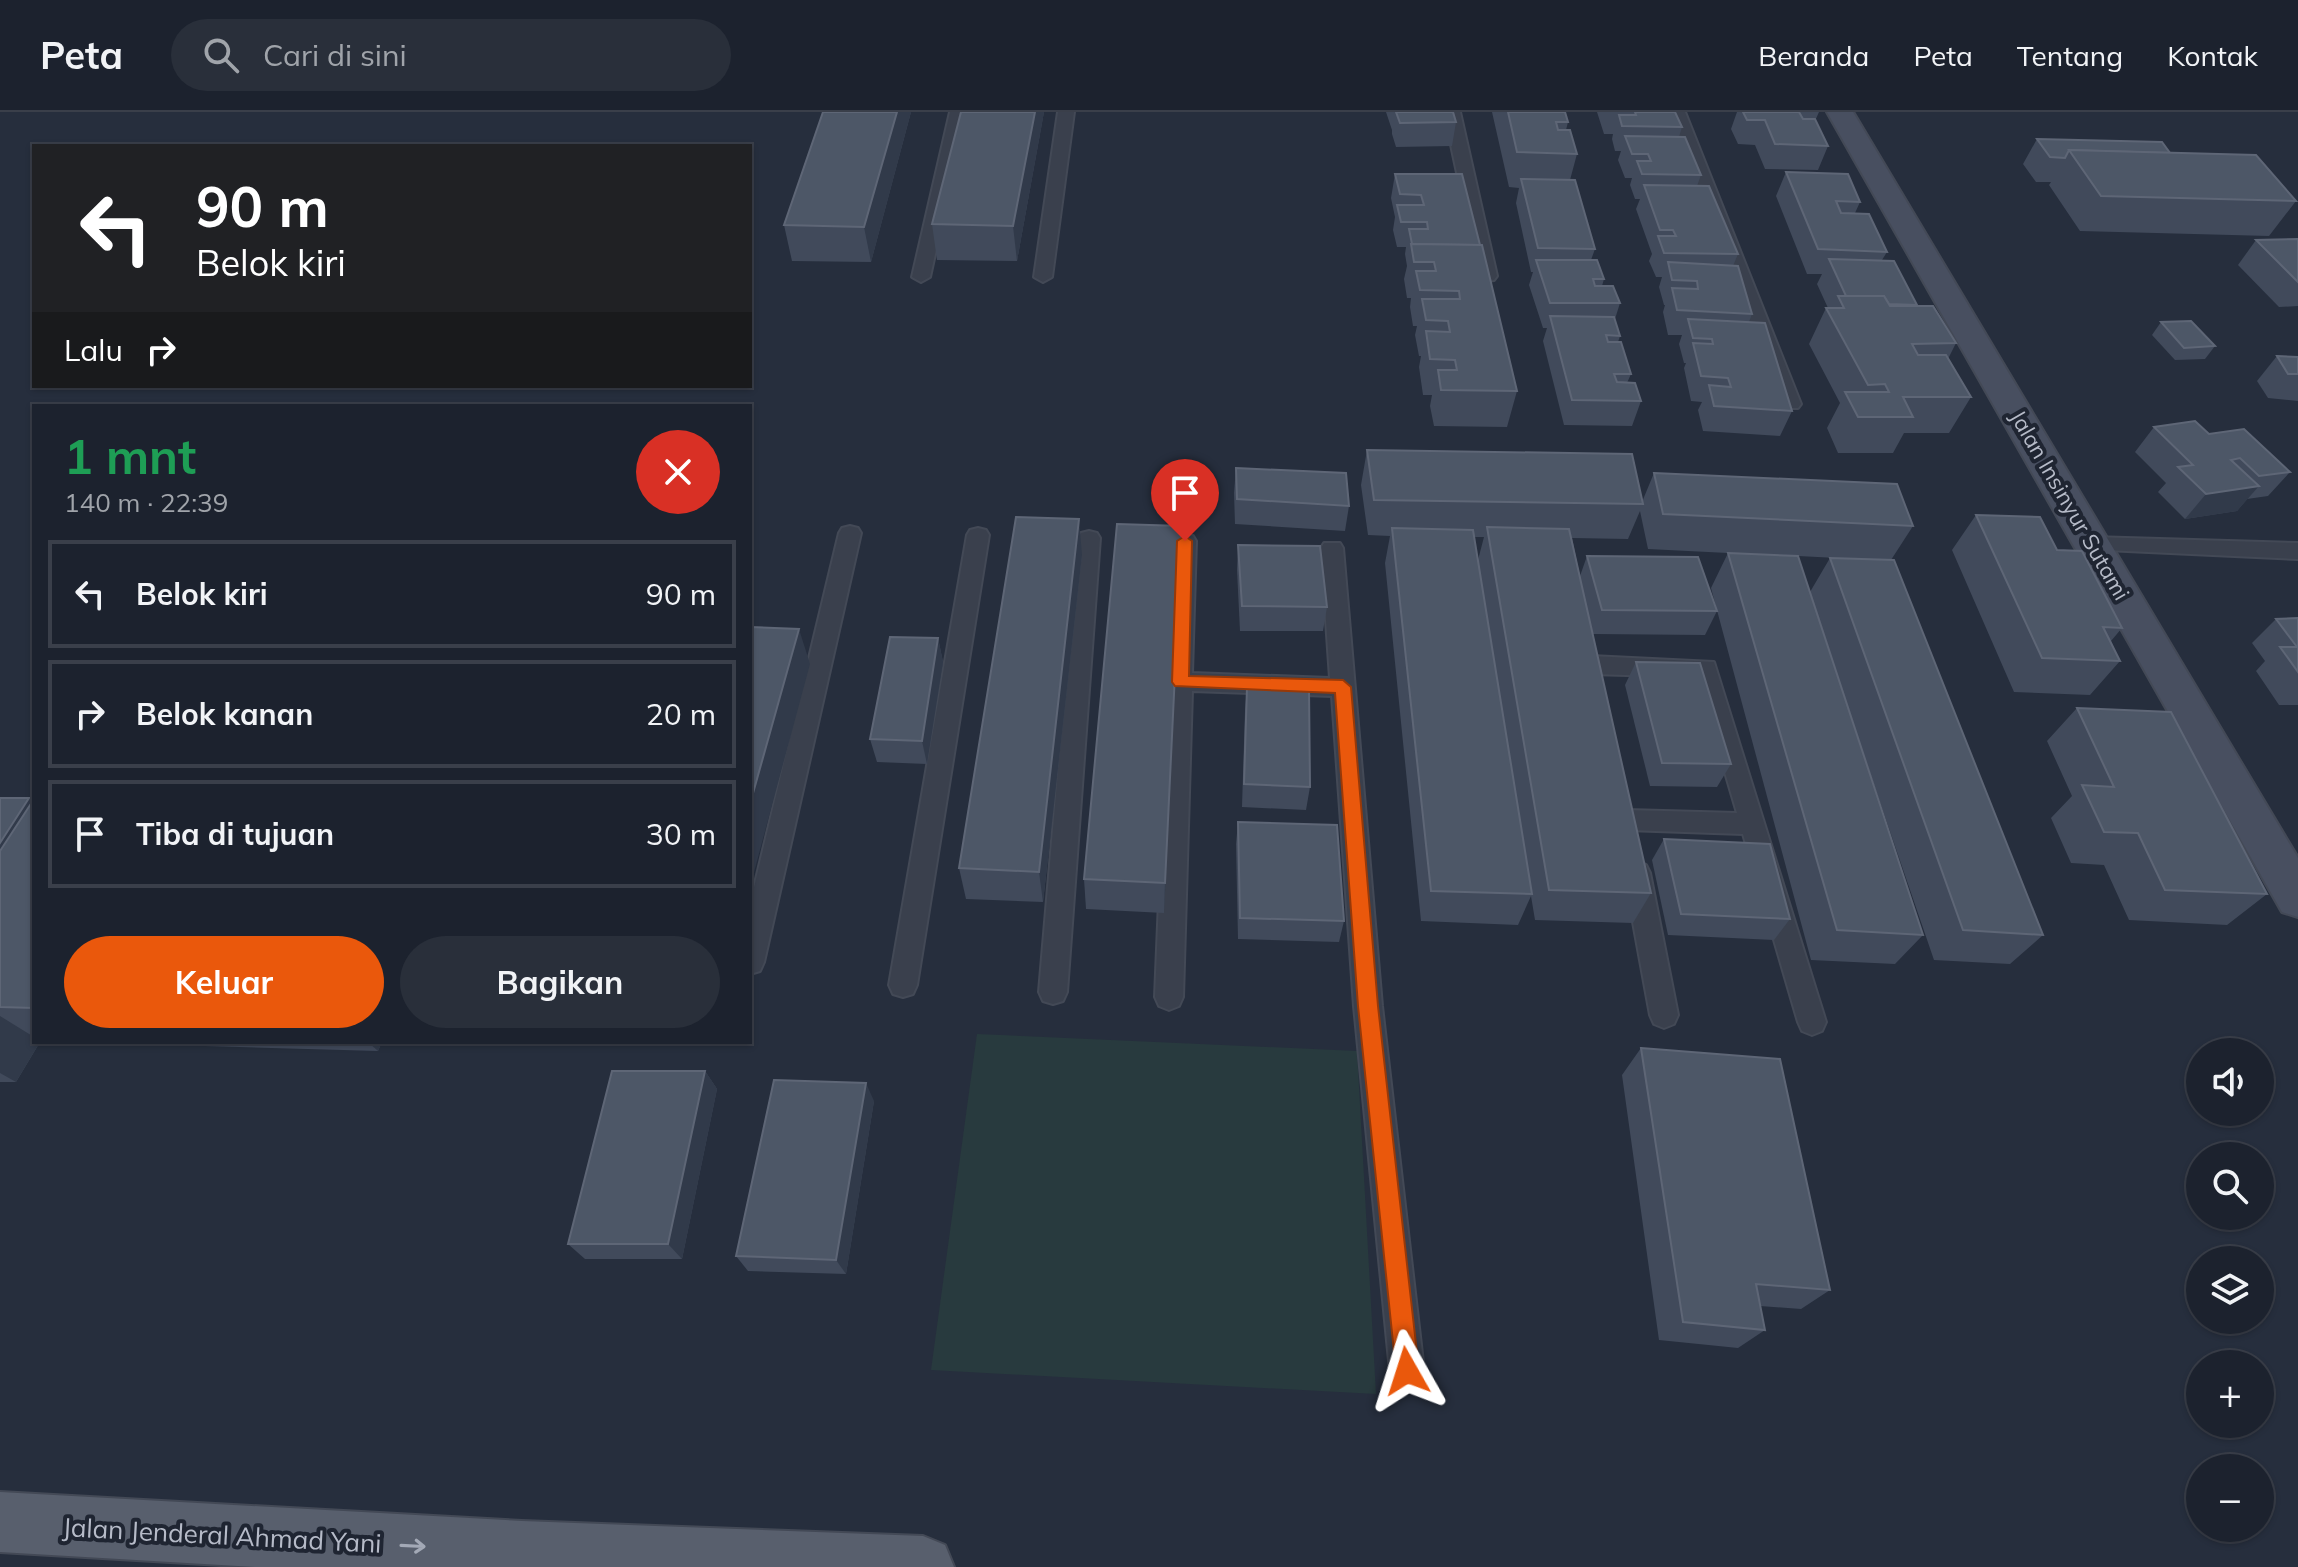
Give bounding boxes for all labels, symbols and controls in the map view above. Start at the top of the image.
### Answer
search box [171,19,731,91]
text: Peta [40,31,123,79]
icon: search [199,33,243,77]
text: Cari di sini [263,36,407,74]
text: Beranda [1758,38,1869,73]
text: Peta [1913,38,1973,73]
text: Tentang [2017,38,2123,73]
text: Kontak [2167,38,2258,73]
text: 90 m [196,171,329,241]
icon: left [64,176,168,280]
text: Belok kiri [196,240,346,285]
icon: right [139,328,183,372]
text: Lalu [64,331,123,369]
street label: Jalan Insinyur Sutami [2004,405,2136,605]
text: 1 mnt [64,426,196,486]
button: close [636,430,720,514]
pin [1151,459,1219,541]
icon: arrive [1163,471,1207,515]
text: 140 m · 22:39 [64,486,228,519]
icon: left [68,572,112,616]
text: Belok kiri [136,575,268,613]
text: 90 m [646,575,716,613]
icon: right [68,692,112,736]
text: Belok kanan [136,695,313,733]
text: 20 m [646,695,716,733]
icon: arrive [68,812,112,856]
text: Tiba di tujuan [136,815,334,853]
text: 30 m [646,815,716,853]
button: Keluar [64,936,384,1028]
button: Bagikan [400,936,720,1028]
map controls [2186,1038,2274,1542]
button: sound [2186,1038,2274,1126]
button: search [2186,1142,2274,1230]
button: layers [2186,1246,2274,1334]
position arrow [1365,1329,1449,1413]
button: + [2186,1350,2274,1438]
button: − [2186,1454,2274,1542]
street label: Jalan Jenderal Ahmad Yani [62,1510,382,1560]
one-way arrow [399,1539,426,1554]

